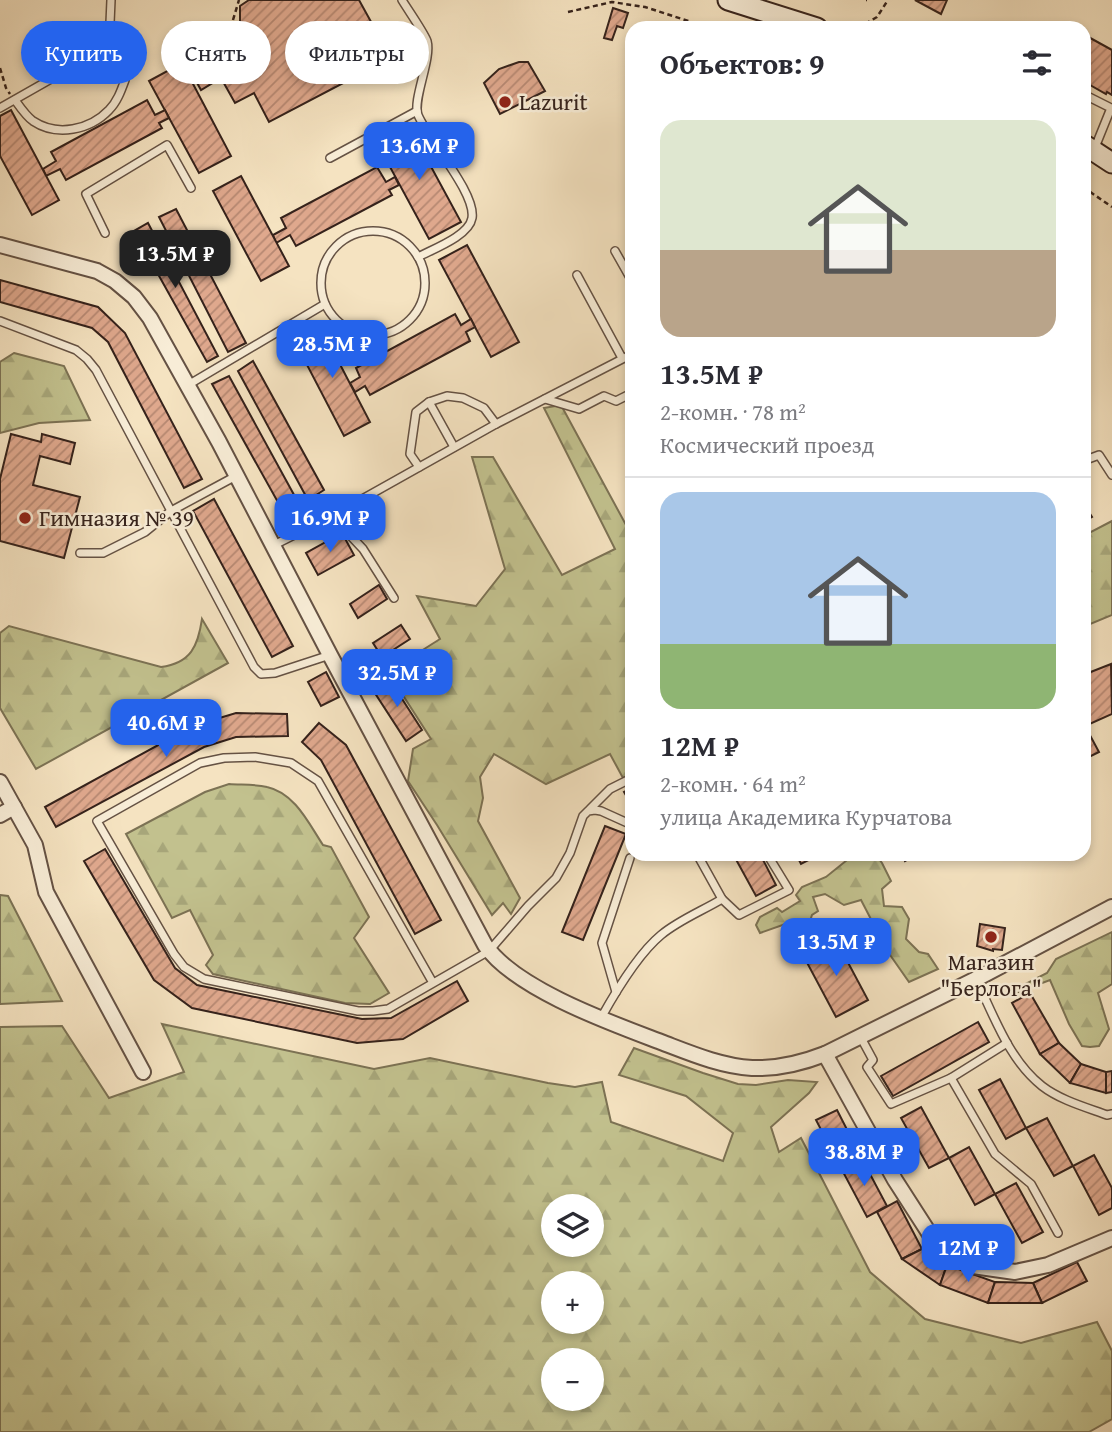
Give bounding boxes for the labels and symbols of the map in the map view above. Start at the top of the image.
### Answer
place label: Lazurit [519,85,588,118]
marker: Lazurit [497,94,513,110]
pin: 13.6M ₽ [354,122,484,182]
pin: 13.5M ₽ [110,230,240,290]
pin: 28.5M ₽ [267,320,397,380]
pin: 16.9M ₽ [265,494,395,554]
place label: Гимназия № 39 [39,501,194,534]
marker: Гимназия № 39 [17,510,33,526]
pin: 32.5M ₽ [332,650,462,709]
pin: 40.6M ₽ [101,700,231,759]
pin: 13.5M ₽ [771,918,901,978]
marker: Магазин "Берлога" [983,929,999,945]
place label: Магазин "Берлога" [940,945,1042,1004]
pin: 38.8M ₽ [799,1128,929,1188]
pin: 12M ₽ [919,1224,1017,1284]

